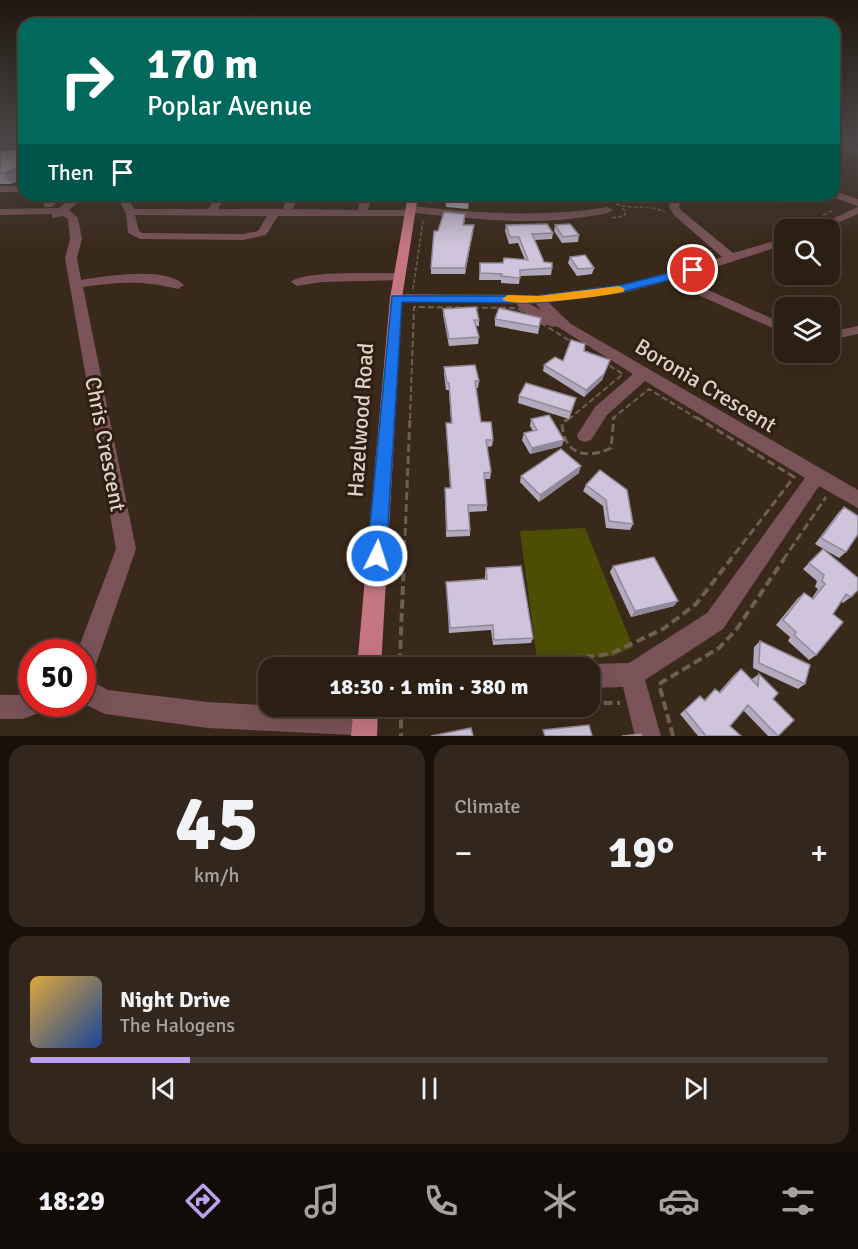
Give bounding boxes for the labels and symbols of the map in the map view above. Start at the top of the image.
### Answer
pin [667,244,718,295]
street label: Boronia Crescent [630,333,782,438]
street label: Hazelwood Road [342,342,379,498]
street label: Chris Crescent [79,374,132,514]
position arrow [345,524,409,588]
speed limit sign: 50 [18,639,96,717]

